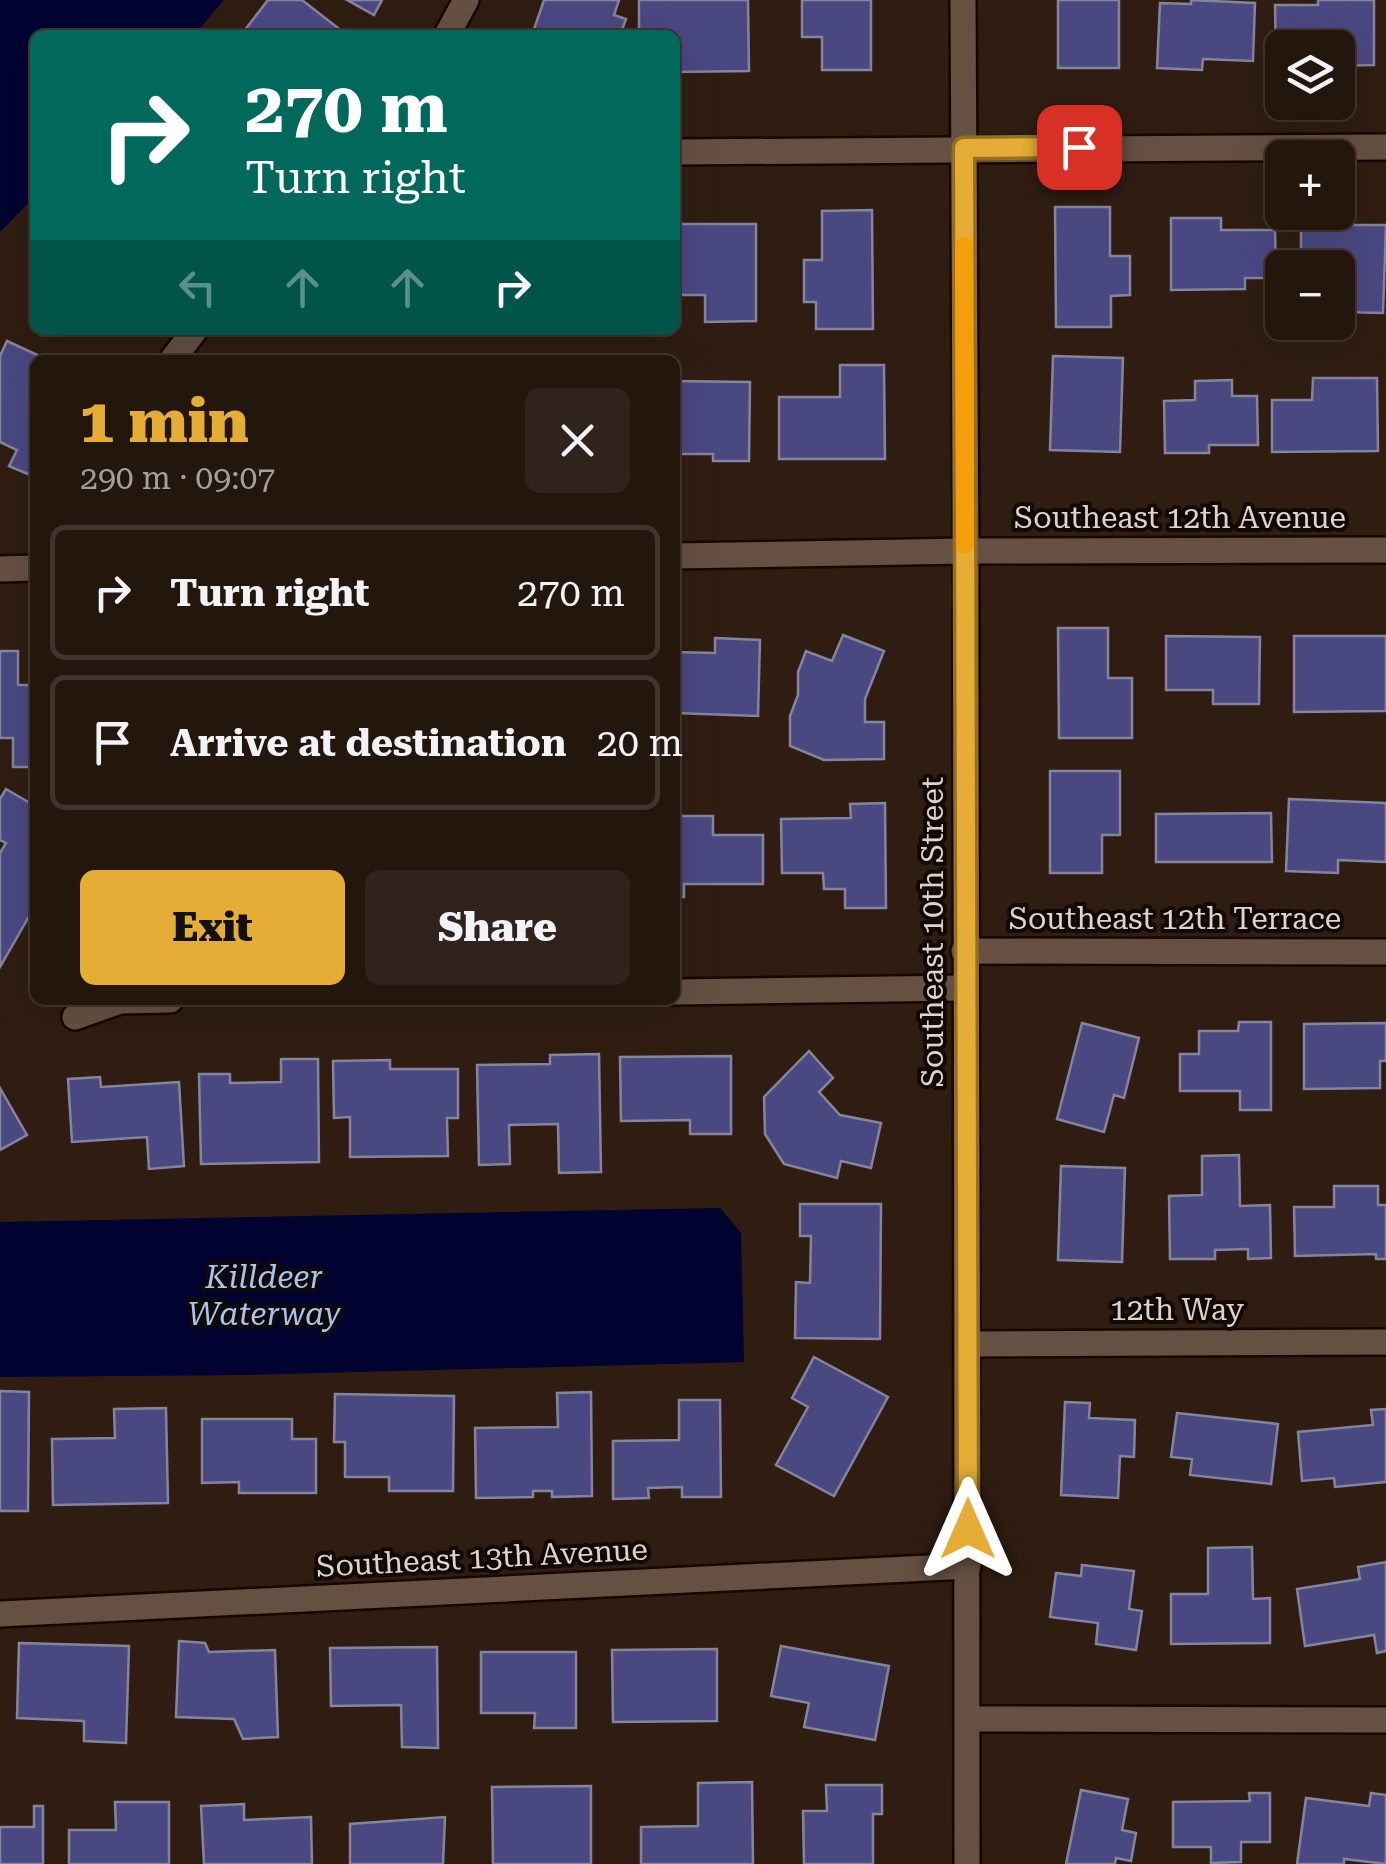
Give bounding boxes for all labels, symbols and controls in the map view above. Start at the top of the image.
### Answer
map controls [1265,30,1355,340]
button: layers [1265,30,1355,120]
text: 270 m [245,67,448,149]
icon: right [80,70,210,200]
pin [1037,105,1122,190]
icon: arrive [1052,120,1107,175]
button: + [1265,140,1355,230]
text: Turn right [245,151,466,204]
button: − [1265,250,1355,340]
icon: left [170,260,225,315]
icon: ahead [275,260,330,315]
icon: ahead [380,260,435,315]
icon: right [485,260,540,315]
text: 1 min [80,386,249,457]
button: close [525,388,630,493]
text: 290 m · 09:07 [80,459,275,497]
street label: Southeast 12th Avenue [1014,500,1346,535]
icon: right [85,565,140,620]
text: Turn right [170,571,369,615]
text: 270 m [517,571,625,615]
icon: arrive [85,715,140,770]
text: Arrive at destination [170,721,566,765]
text: 20 m [596,721,683,765]
street label: Southeast 10th Street [915,777,950,1087]
button: Exit [80,870,345,985]
button: Share [365,870,630,985]
street label: Southeast 12th Terrace [1009,901,1341,936]
water label: Killdeer Waterway [188,1258,341,1333]
street label: 12th Way [1110,1292,1244,1327]
position arrow [916,1477,1020,1581]
street label: Southeast 13th Avenue [315,1531,649,1584]

